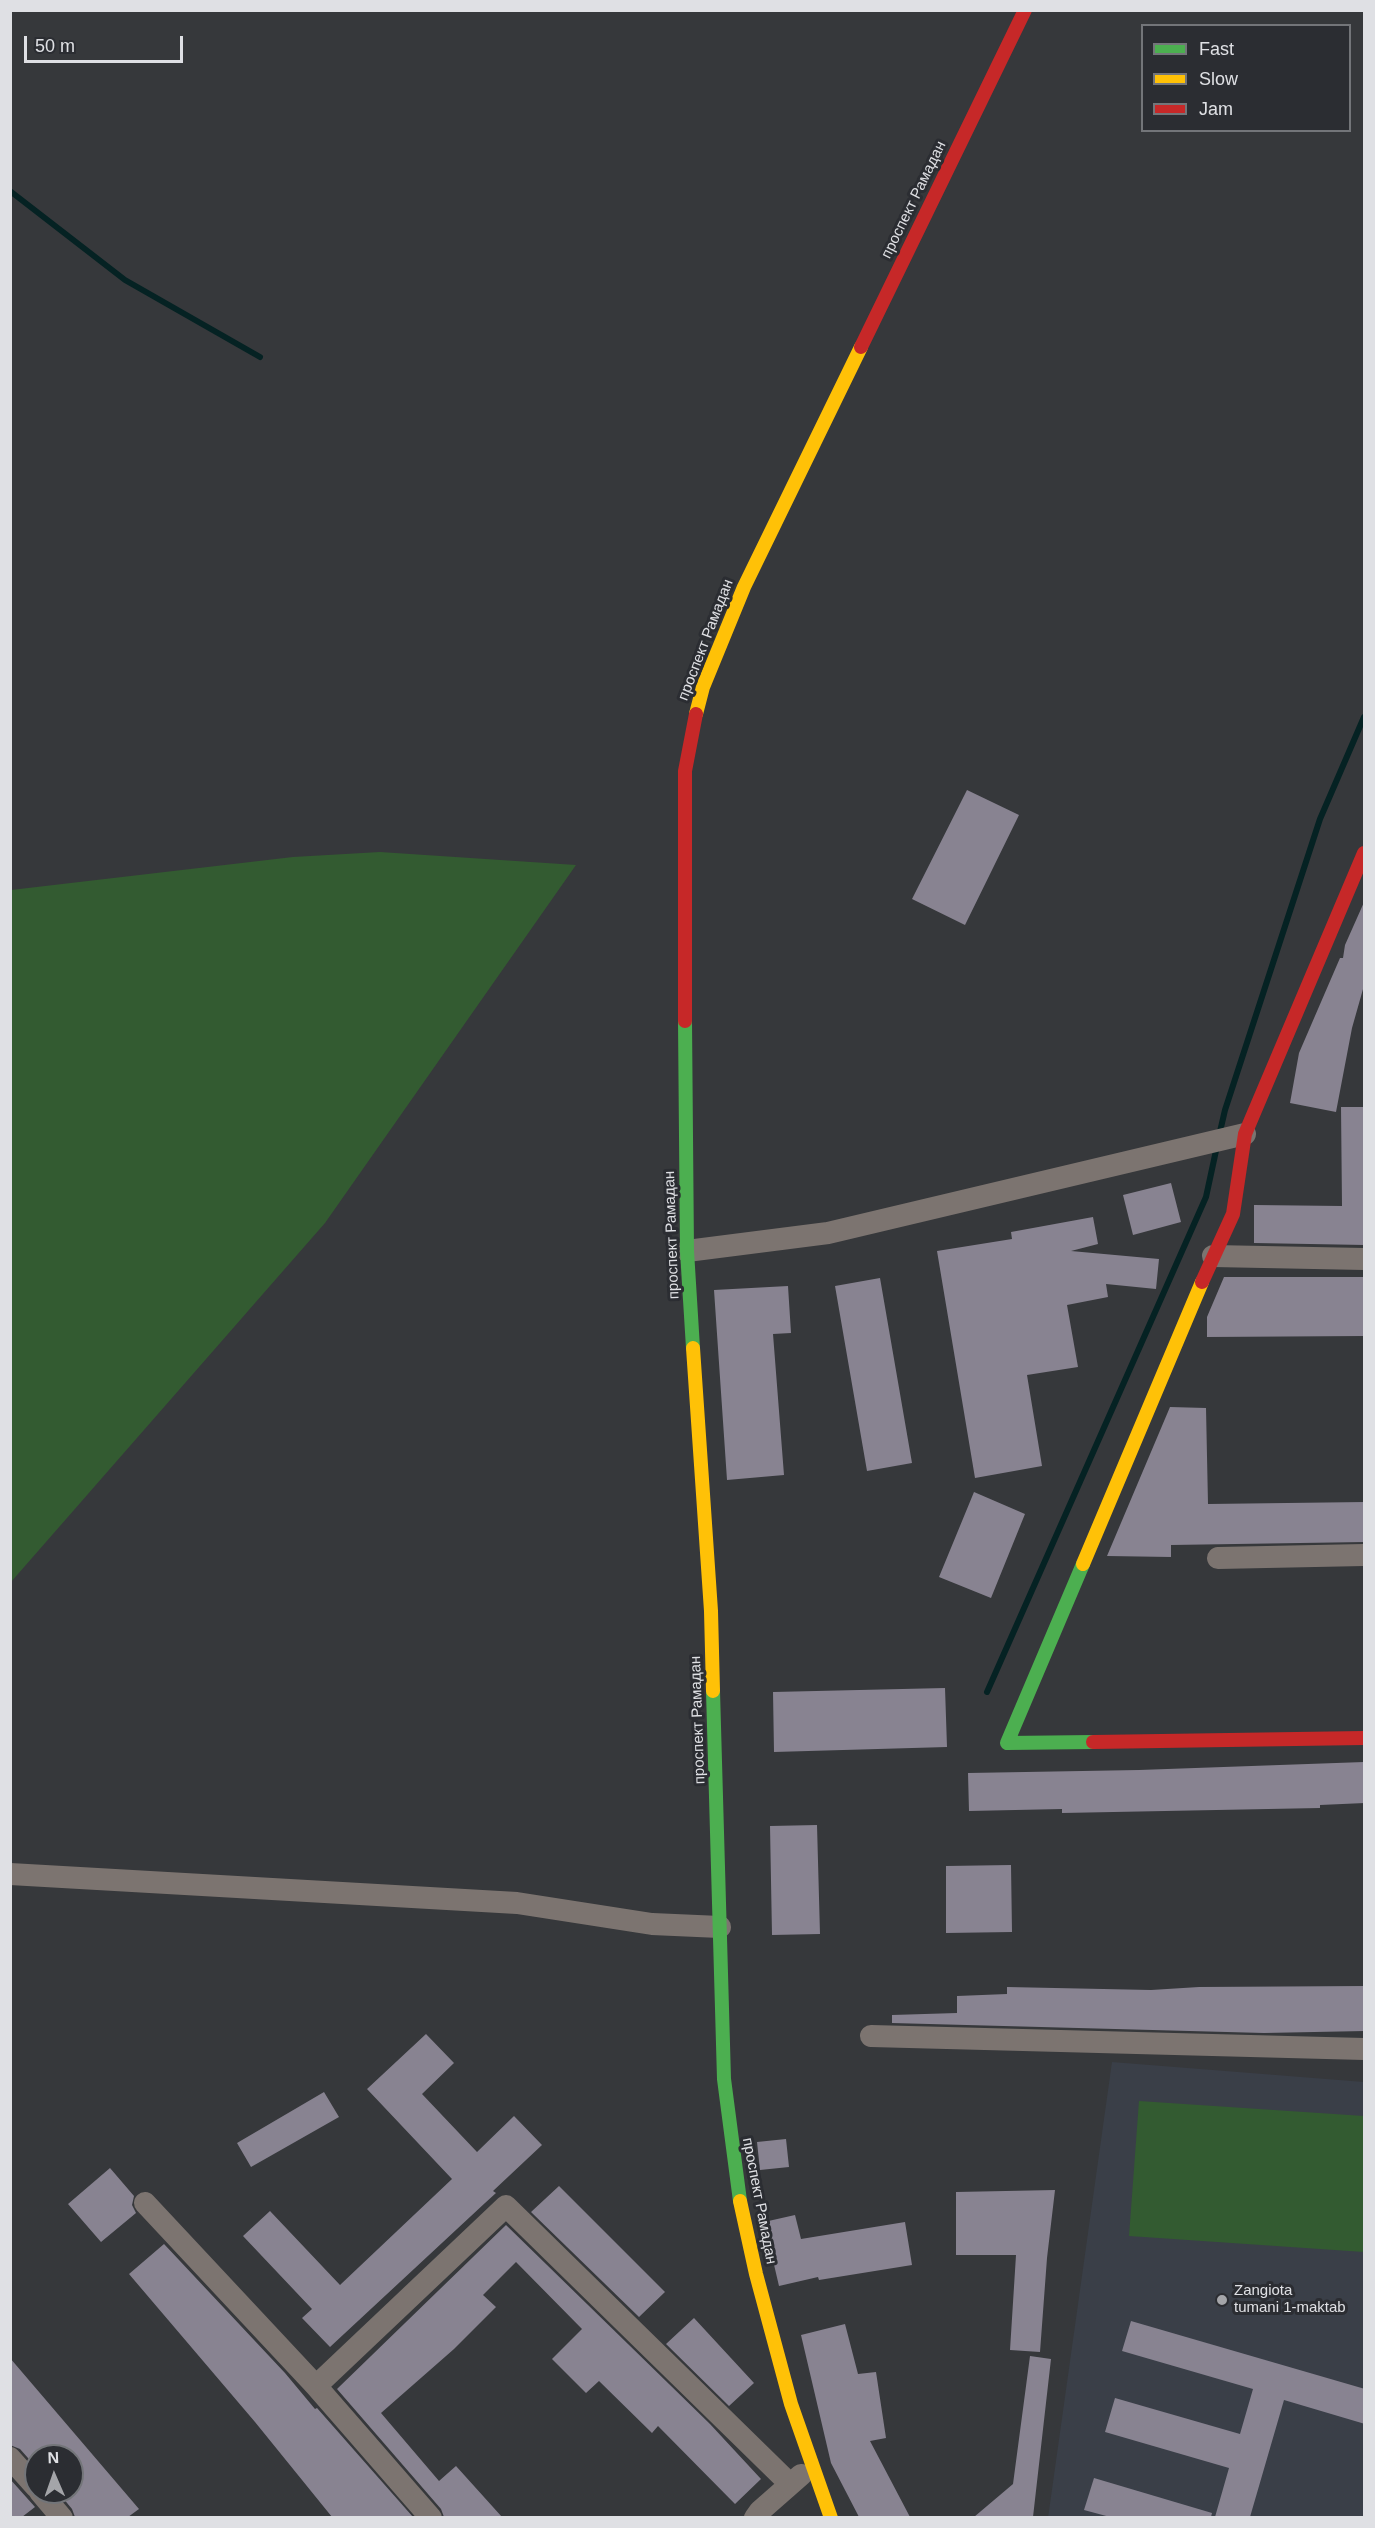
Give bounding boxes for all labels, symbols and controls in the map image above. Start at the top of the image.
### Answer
scale bar [27,24,186,62]
legend [1141,24,1351,132]
text: 50 m [35,36,75,56]
text: Fast [1199,39,1234,59]
text: Slow [1199,69,1238,89]
text: Jam [1199,99,1233,119]
street label: проспект Рамадан [878,138,950,262]
street label: проспект Рамадан [675,577,737,703]
street label: проспект Рамадан [661,1171,683,1299]
street label: проспект Рамадан [687,1656,709,1784]
street label: проспект Рамадан [738,2136,780,2266]
place label: Zangiota tumani 1-maktab [1234,2282,1346,2317]
marker: Zangiota tumani 1-maktab [1215,2293,1229,2307]
north arrow [24,2444,84,2504]
text: N [47,2449,59,2466]

